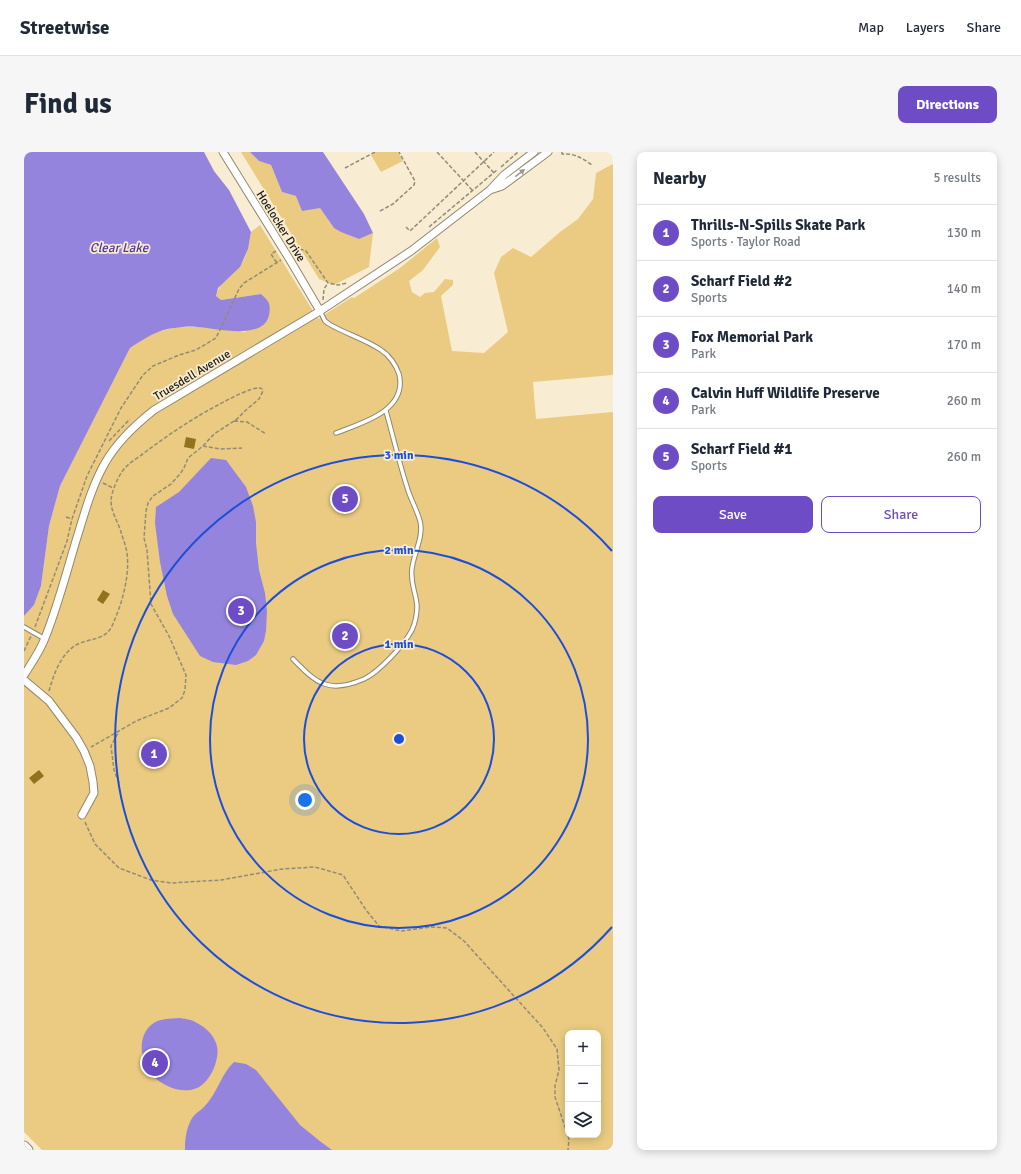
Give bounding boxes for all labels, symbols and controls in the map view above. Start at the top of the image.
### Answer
text: Streetwise [20,16,110,40]
text: Map [858,19,884,36]
text: Layers [906,19,945,36]
text: Share [967,19,1001,36]
button: Directions [898,86,997,123]
text: Find us [24,87,112,121]
text: Nearby [653,168,706,189]
one-way arrow [514,169,525,177]
text: 5 results [933,170,981,186]
street label: Hoelocker Drive [253,188,308,265]
text: Thrills-N-Spills Skate Park [691,216,865,234]
text: 1 [662,225,670,241]
text: 130 m [947,225,981,241]
text: Sports · Taylor Road [691,234,801,250]
water label: Clear Lake [90,240,150,256]
text: Scharf Field #2 [691,272,792,290]
text: 2 [662,281,670,297]
text: 140 m [947,281,981,297]
text: Sports [691,290,727,306]
text: Fox Memorial Park [691,328,813,346]
text: 3 [662,337,670,353]
text: 170 m [947,337,981,353]
text: Park [691,346,716,362]
street label: Truesdell Avenue [151,347,233,404]
text: Calvin Huff Wildlife Preserve [691,384,880,402]
text: 4 [662,393,670,409]
text: 260 m [947,393,981,409]
text: Park [691,402,716,418]
text: Scharf Field #1 [691,440,792,458]
text: 3 min [385,448,414,463]
text: 5 [662,449,670,465]
text: 260 m [947,449,981,465]
text: Sports [691,458,727,474]
pin: 5 [332,484,358,514]
button: Save [653,496,813,533]
button: Share [821,496,981,533]
text: 2 min [385,543,414,558]
pin: 3 [228,596,254,626]
pin: 2 [332,621,358,651]
text: 1 min [385,637,414,652]
centre of rings [392,732,406,746]
pin: 1 [141,739,167,769]
your location [295,790,315,810]
map controls [565,1030,601,1138]
button: + [565,1030,601,1066]
pin: 4 [142,1048,168,1078]
button: − [565,1066,601,1102]
button: layers [565,1102,601,1138]

